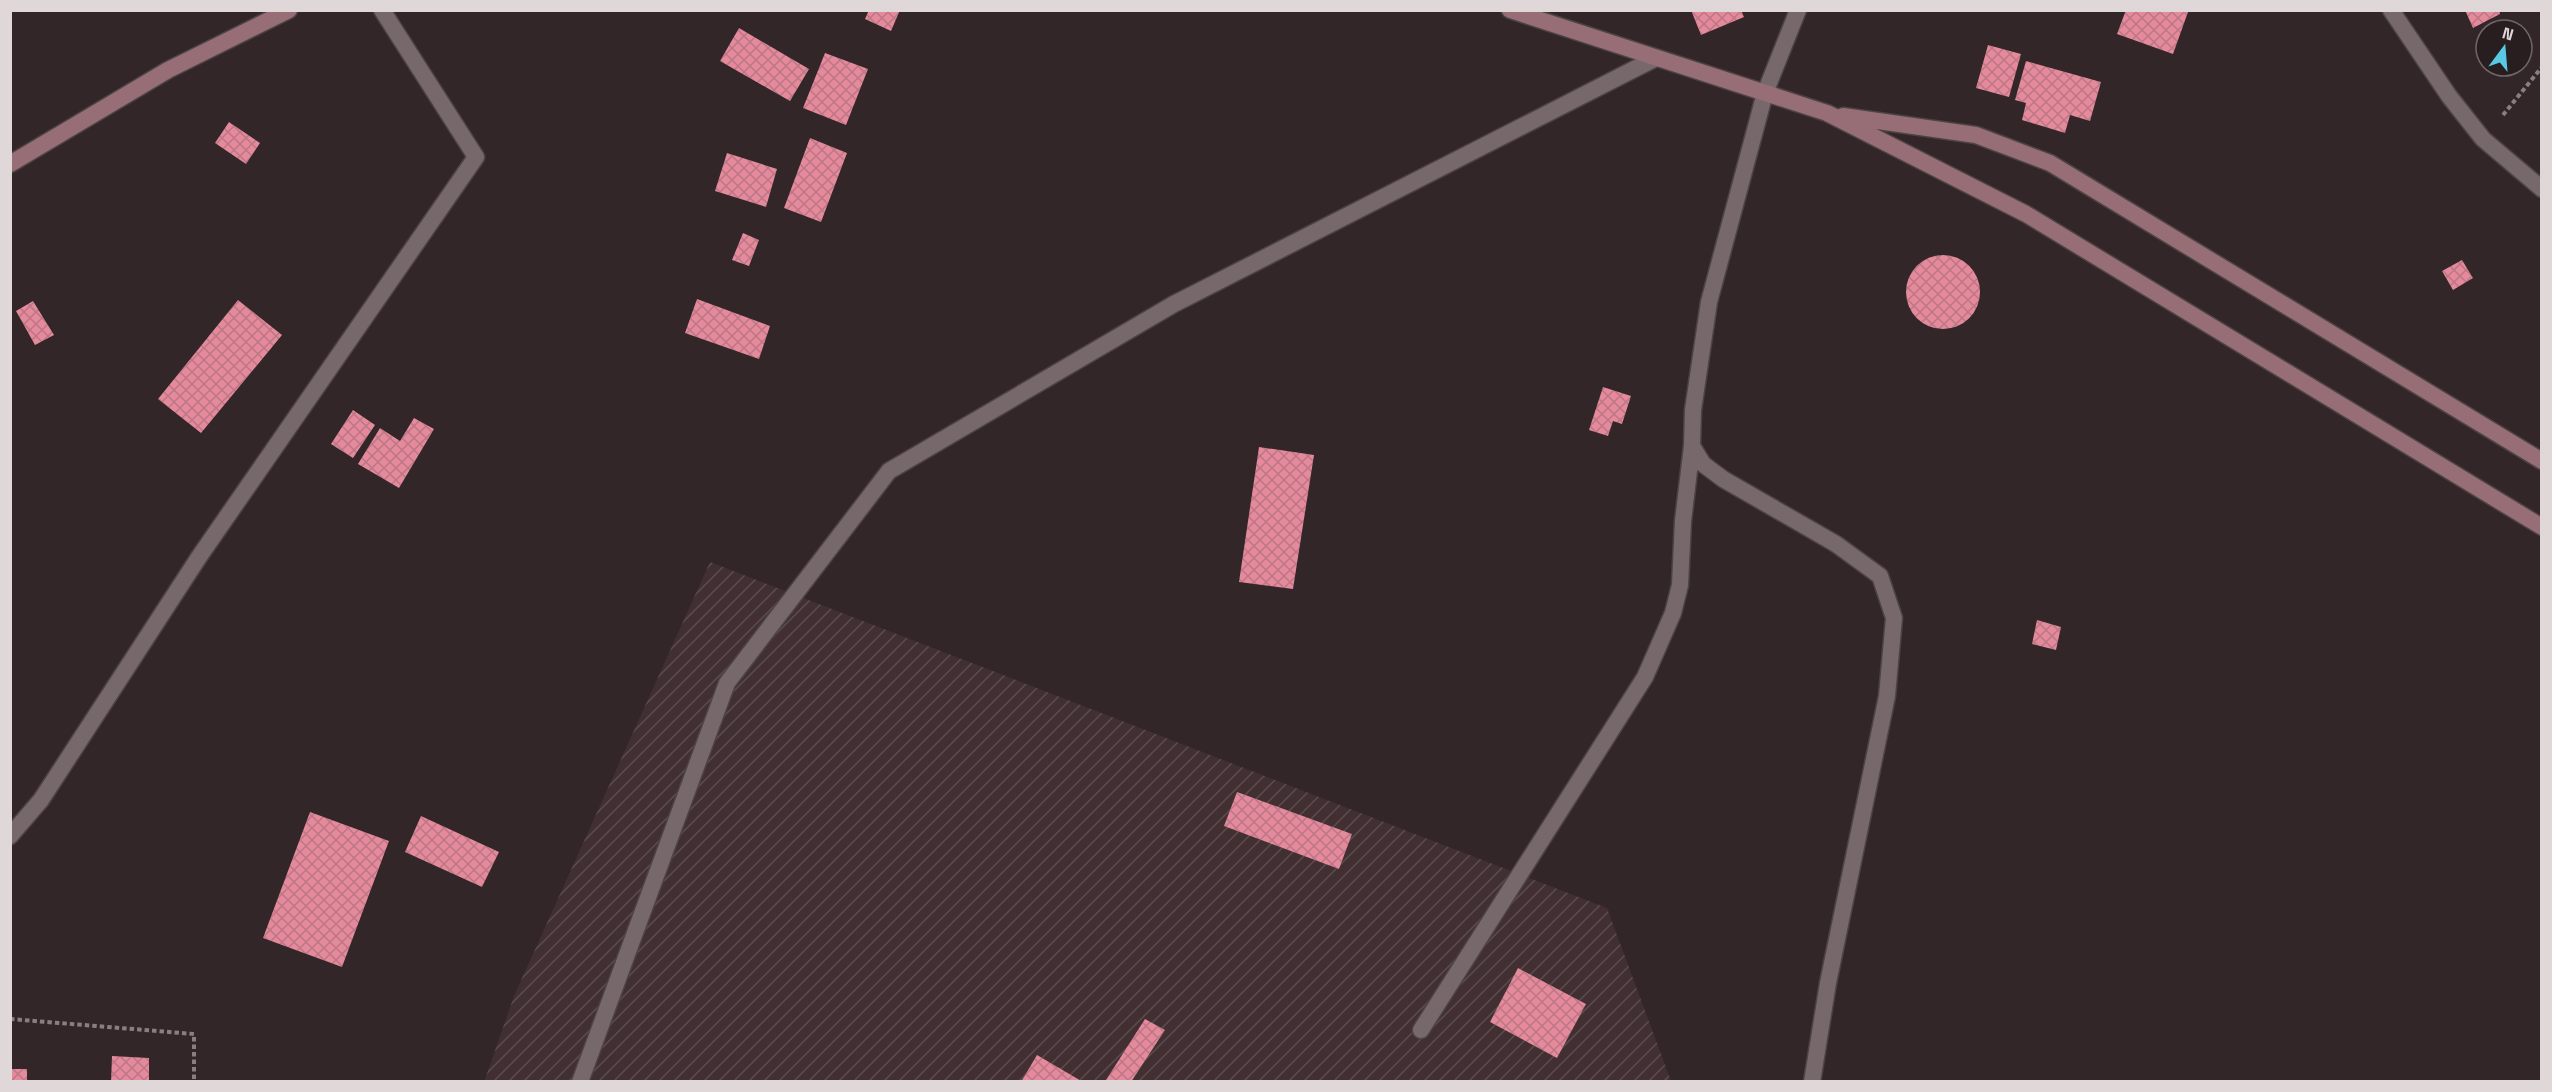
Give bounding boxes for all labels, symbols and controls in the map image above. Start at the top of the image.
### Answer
north arrow [2474,18,2534,78]
text: N [2500,22,2516,46]

